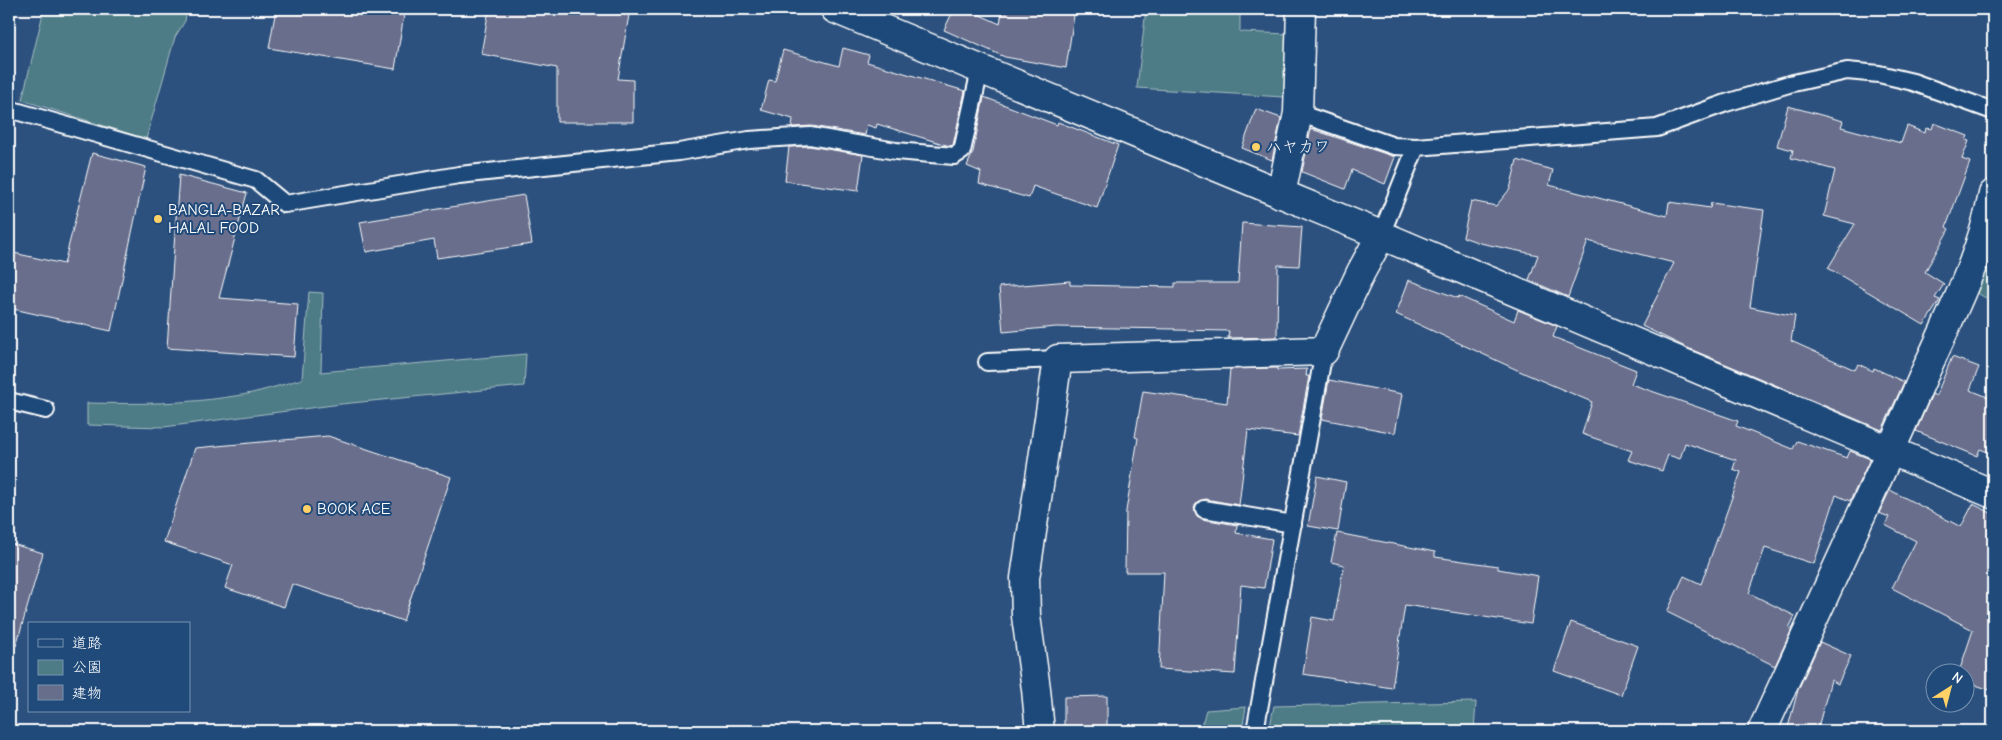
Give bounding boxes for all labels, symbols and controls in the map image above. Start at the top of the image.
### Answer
place label: ハヤカワ [1266,138,1330,156]
marker: ハヤカワ [1250,141,1262,153]
place label: BANGLA-BAZAR HALAL FOOD [168,201,280,237]
marker: BANGLA-BAZAR HALAL FOOD [152,213,164,225]
place label: BOOK ACE [317,500,391,518]
marker: BOOK ACE [301,503,313,515]
legend [28,622,190,712]
text: 道路 [72,634,102,652]
text: 公園 [72,658,102,676]
north arrow [1924,662,1974,712]
text: N [1949,668,1966,687]
text: 建物 [72,684,102,702]

